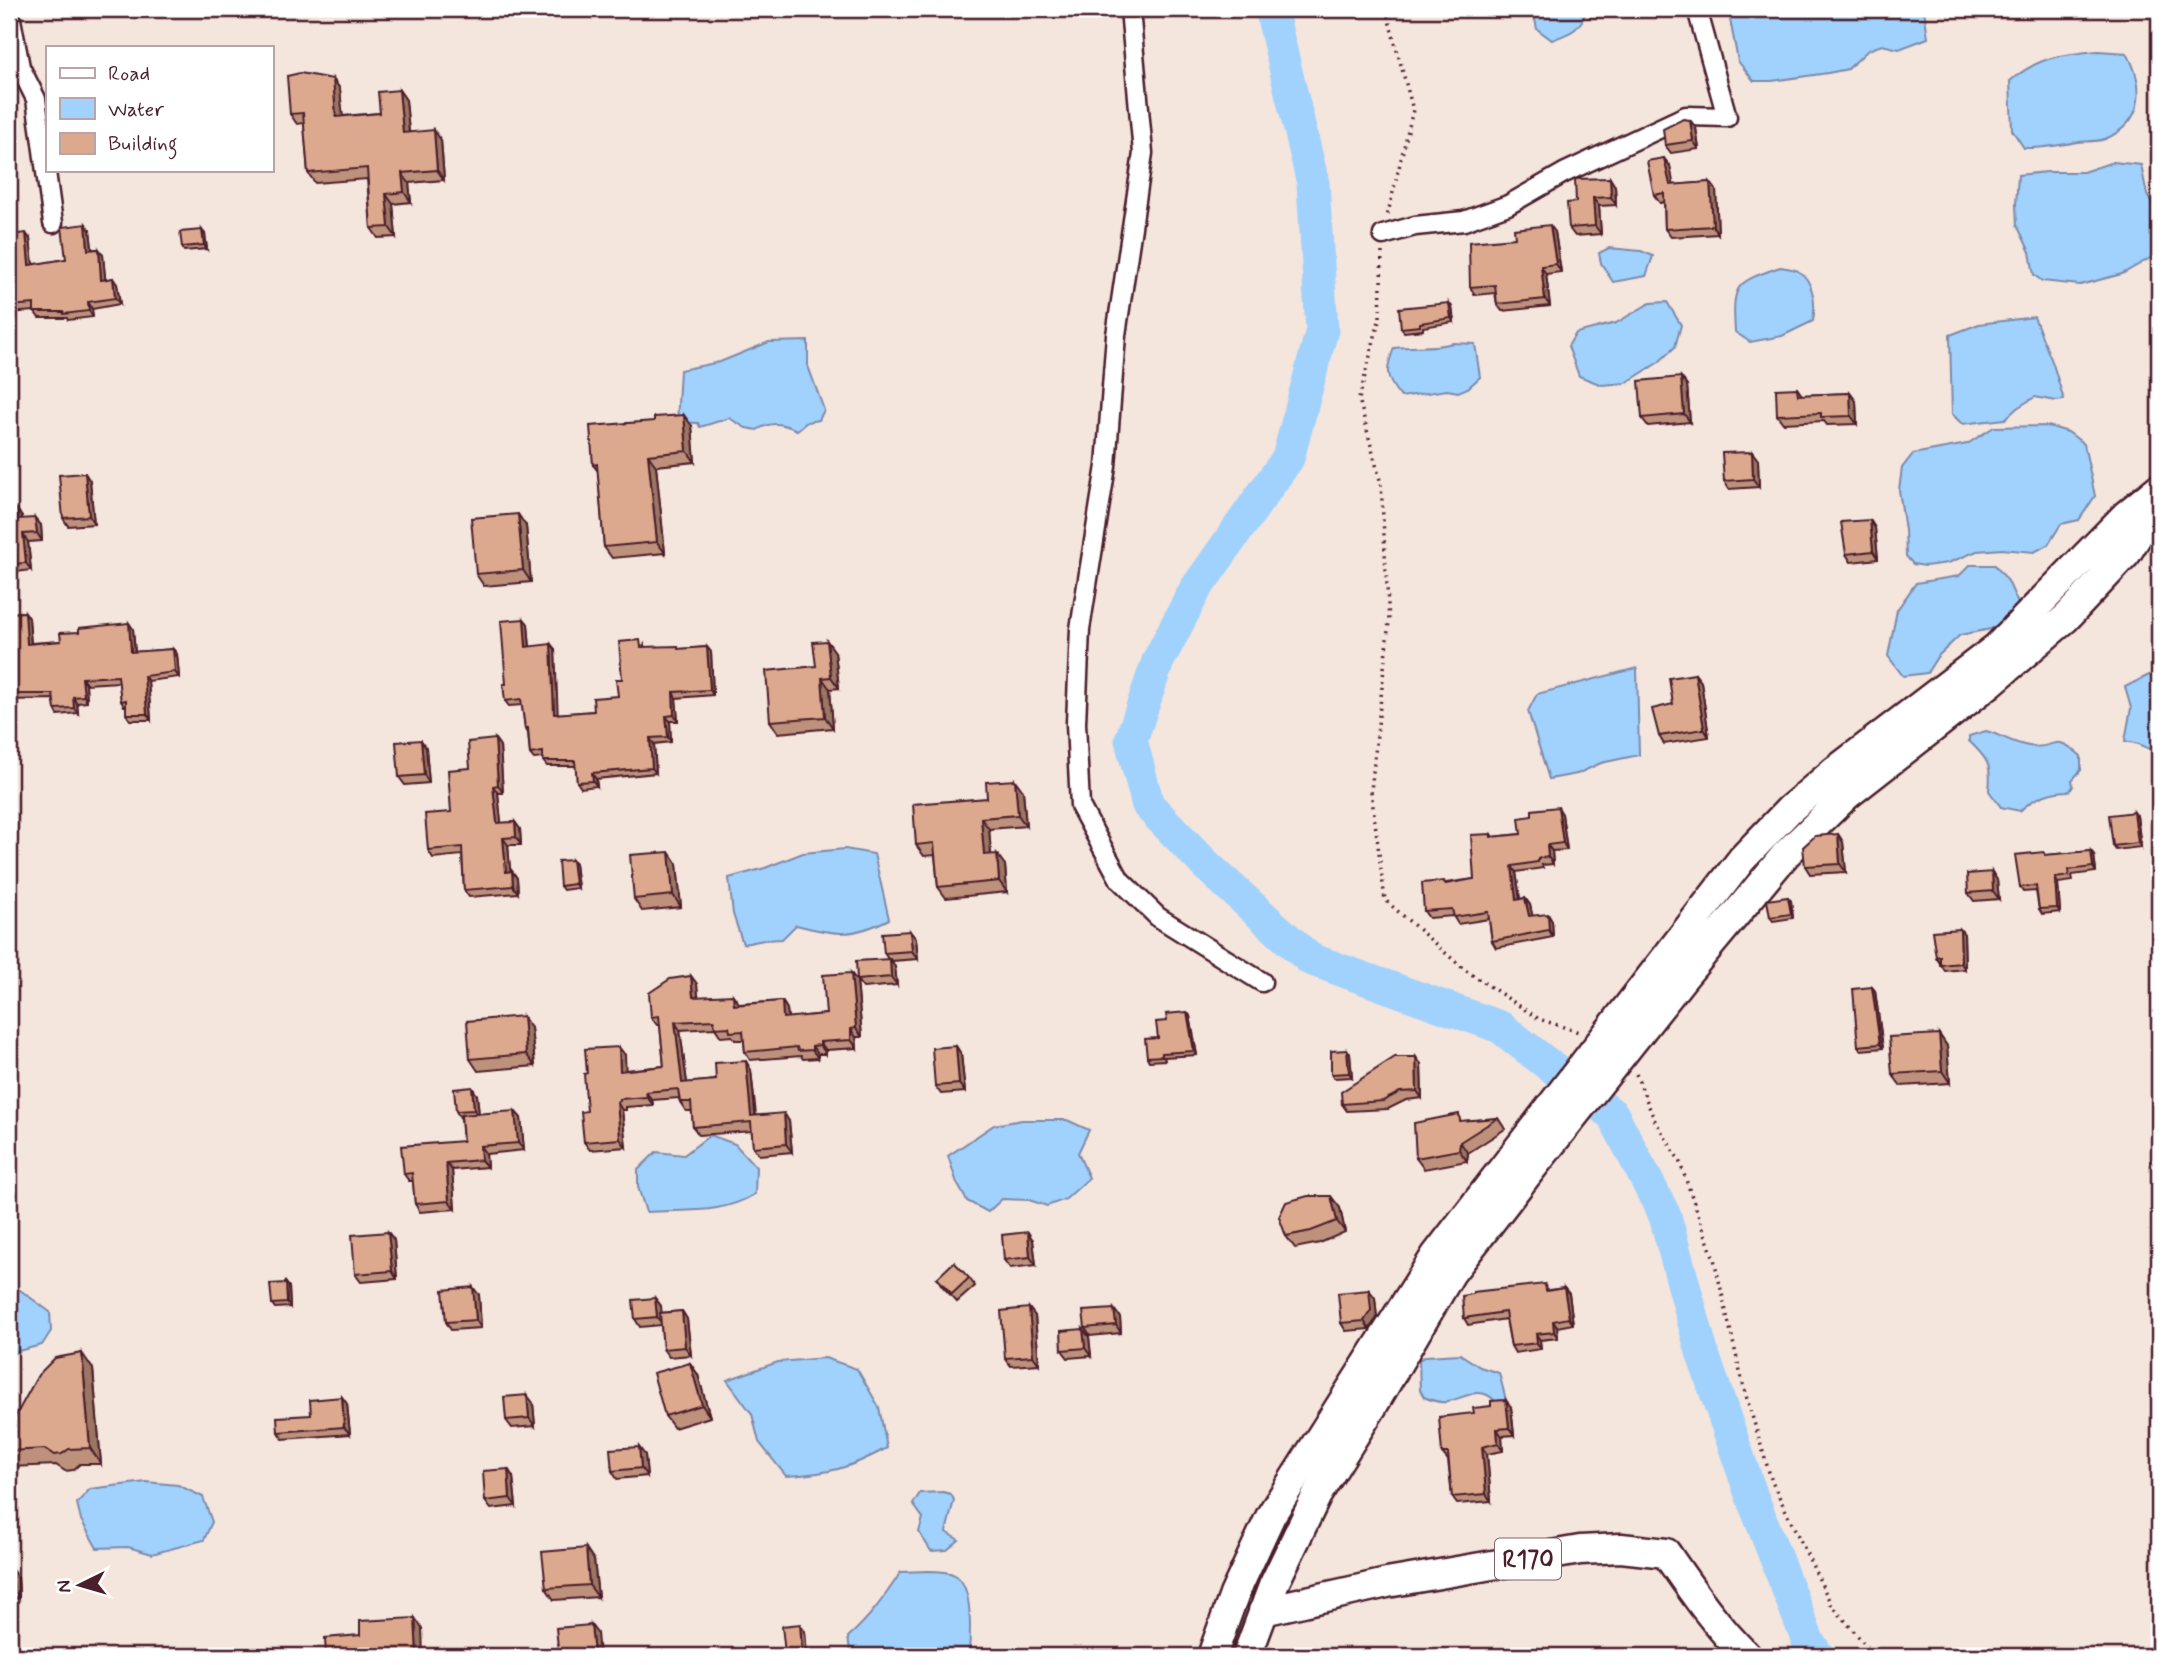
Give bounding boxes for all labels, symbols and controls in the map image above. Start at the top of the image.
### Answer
legend [46,46,273,172]
text: Road [108,60,150,88]
text: Water [108,96,164,124]
text: Building [108,130,178,160]
road number: R170 [1495,1539,1561,1580]
north arrow [46,1550,116,1620]
text: N [52,1579,78,1594]

